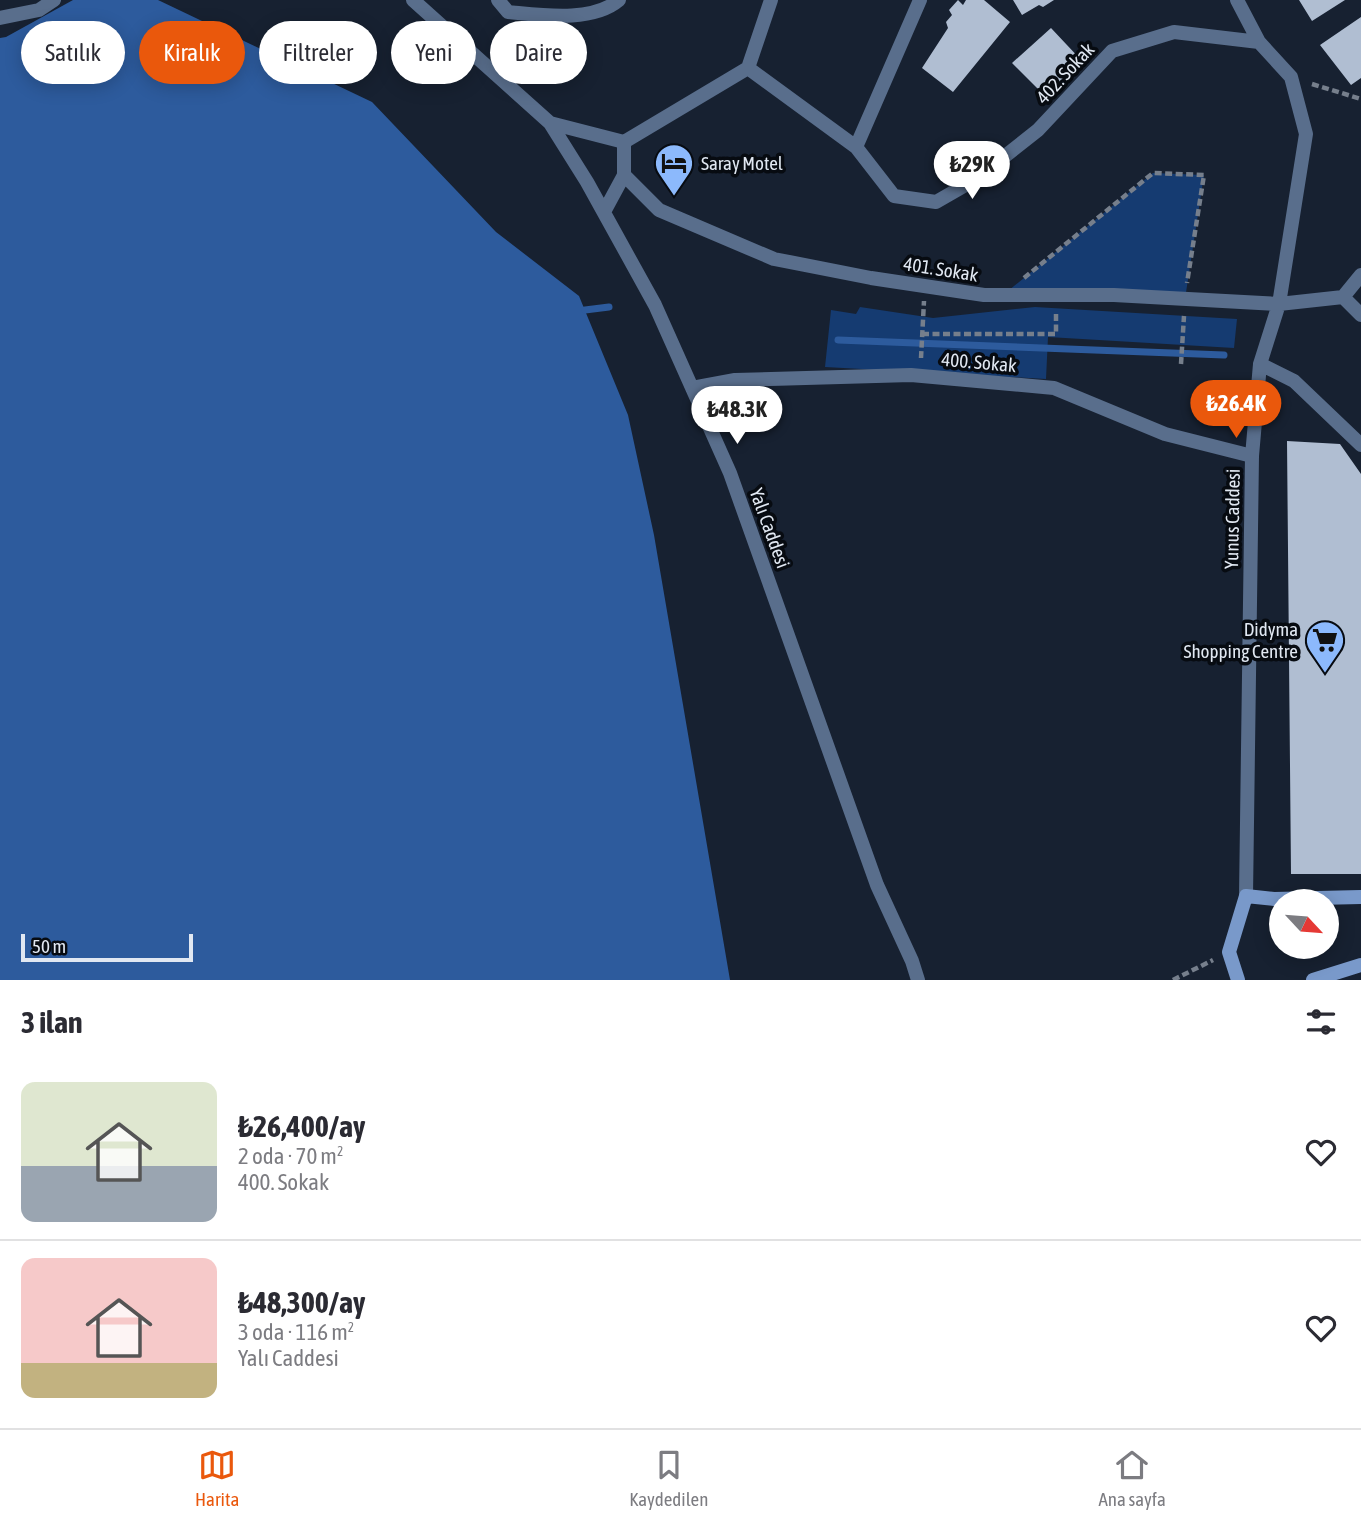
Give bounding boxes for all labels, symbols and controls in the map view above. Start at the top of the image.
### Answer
chip: Satılık [21,21,125,84]
chip: Kiralık [139,21,245,84]
chip: Filtreler [259,21,377,84]
chip: Yeni [391,21,476,84]
chip: Daire [490,21,587,84]
street label: 402. Sokak [1031,38,1099,108]
hotel icon: Saray Motel [653,142,695,197]
pin: ₺29K [931,142,1013,201]
text: ₺29K [950,151,994,177]
place label: Saray Motel [701,152,783,174]
street label: 401. Sokak [902,252,981,286]
street label: 400. Sokak [941,348,1018,376]
pin: ₺26.4K [1179,380,1293,440]
pin: ₺48.3K [680,386,794,446]
text: ₺26.4K [1206,390,1266,416]
text: ₺48.3K [707,396,767,422]
street label: Yunus Caddesi [1220,469,1244,569]
street label: Yalı Caddesi [745,485,795,571]
place label: Didyma Shopping Centre [1183,618,1298,662]
supermarket icon: Didyma Shopping Centre [1304,619,1346,674]
north arrow [1269,889,1339,959]
map controls [1269,889,1339,959]
scale bar [21,931,192,963]
text: 50 m [32,935,66,957]
icon: filters [1302,1003,1340,1041]
text: 3 ilan [21,1005,83,1039]
text: ₺26,400/ay [238,1109,365,1143]
icon: home [77,1110,161,1194]
icon: heart [1302,1133,1340,1171]
text: 2 oda · 70 m² [238,1143,343,1169]
text: 400. Sokak [238,1169,329,1195]
text: ₺48,300/ay [238,1285,365,1319]
icon: home [77,1286,161,1370]
icon: heart [1302,1309,1340,1347]
text: 3 oda · 116 m² [238,1319,354,1345]
text: Yalı Caddesi [238,1345,339,1371]
tab: Harita [195,1446,239,1510]
tab: Kaydedilen [629,1446,708,1510]
tab: Ana sayfa [1098,1446,1166,1510]

